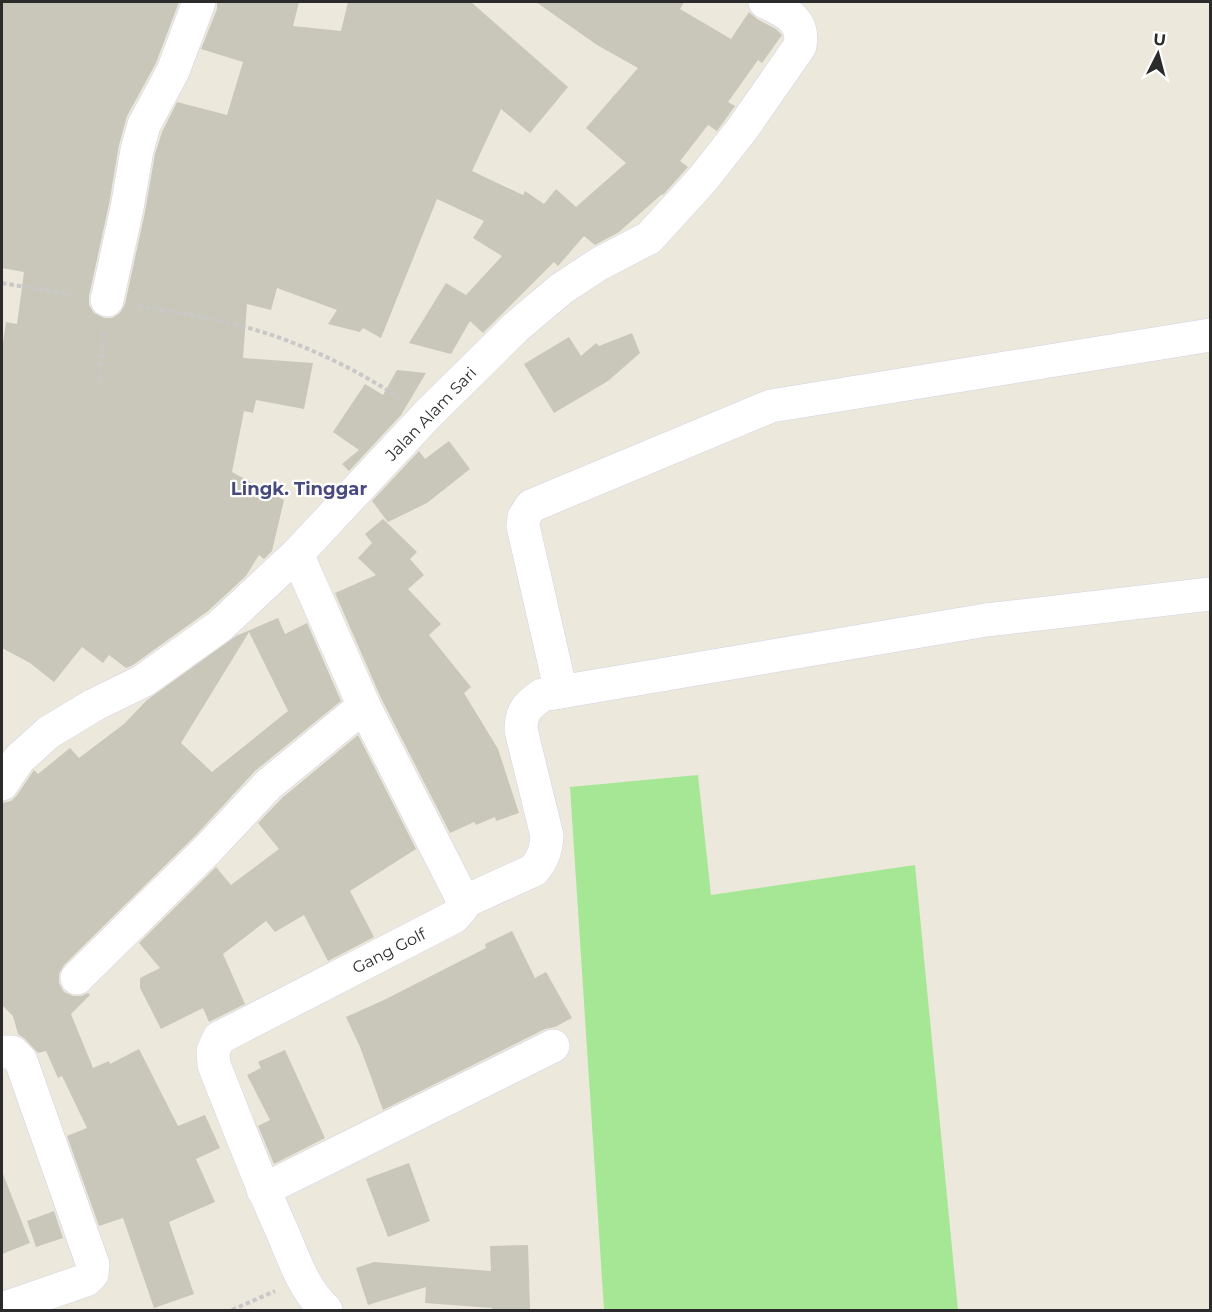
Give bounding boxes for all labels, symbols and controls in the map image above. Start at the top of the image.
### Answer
north arrow [1128,24,1188,84]
text: U [1152,29,1167,50]
street label: Jalan Alam Sari [381,363,480,465]
district label: Lingk. Tinggar [231,478,367,500]
street label: Gang Golf [349,924,429,978]

